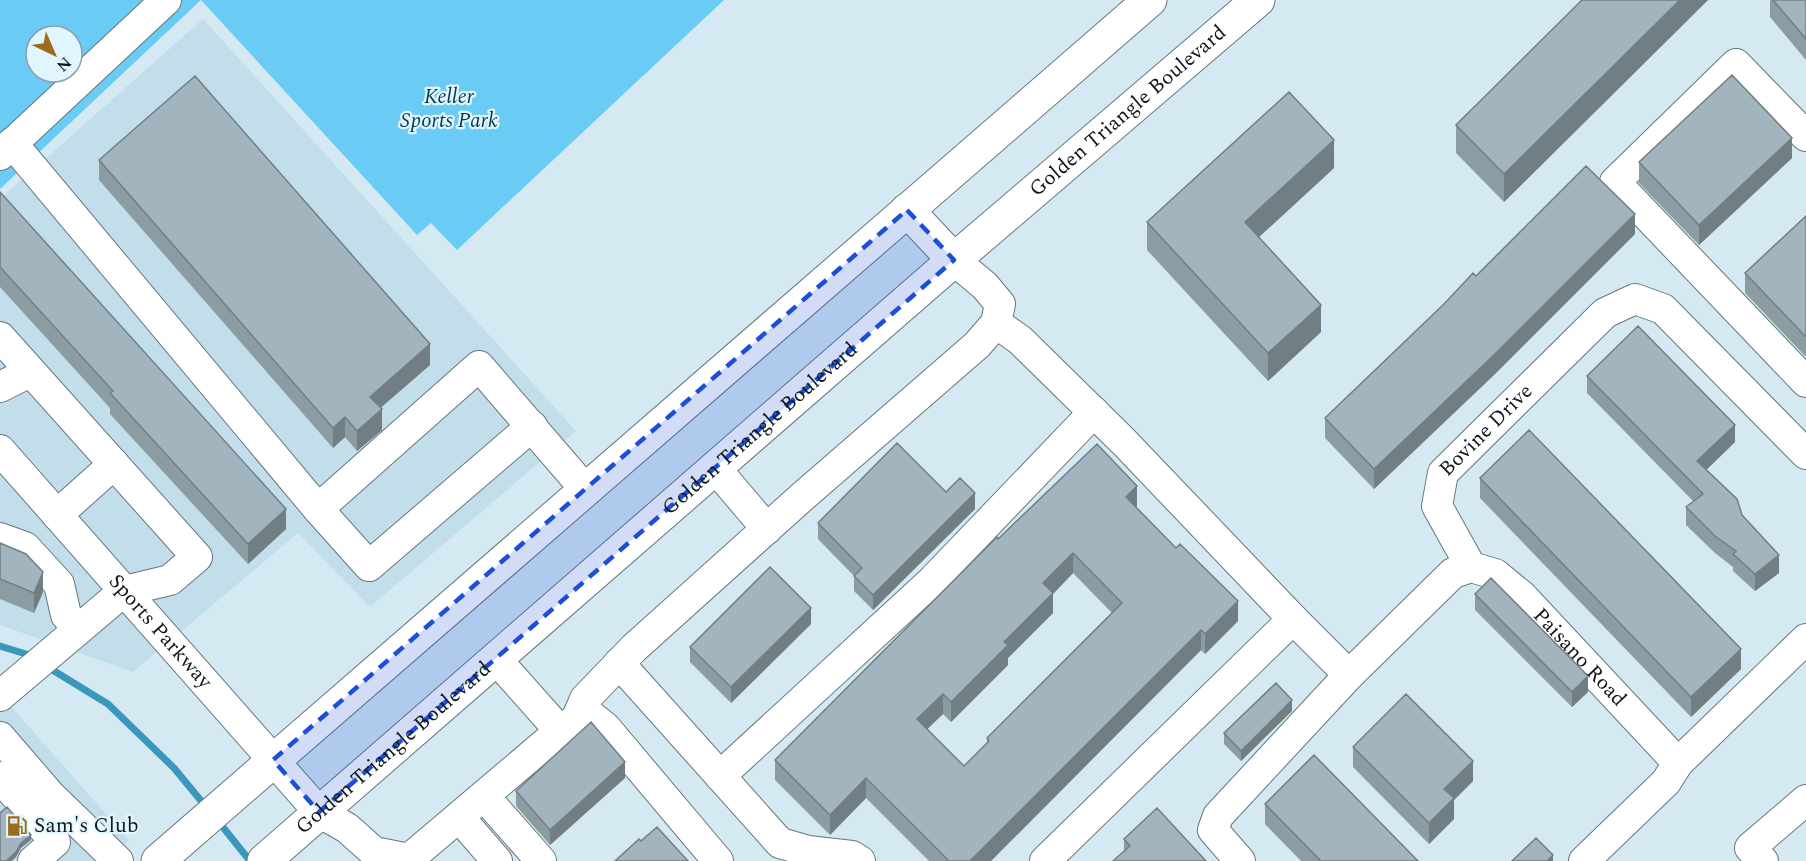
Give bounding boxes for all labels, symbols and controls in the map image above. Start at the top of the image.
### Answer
street label: Golden Triangle Boulevard [1022,18,1234,205]
north arrow [24,24,84,84]
text: N [51,51,77,77]
park label: Keller Sports Park [400,81,498,137]
street label: Golden Triangle Boulevard [655,334,865,523]
street label: Bovine Drive [1432,376,1540,484]
street label: Sports Parkway [100,567,220,697]
street label: Paisano Road [1525,601,1634,714]
street label: Golden Triangle Boulevard [289,654,499,842]
place label: Sam's Club [34,810,138,842]
fuel station icon: Sam's Club [5,814,29,838]

